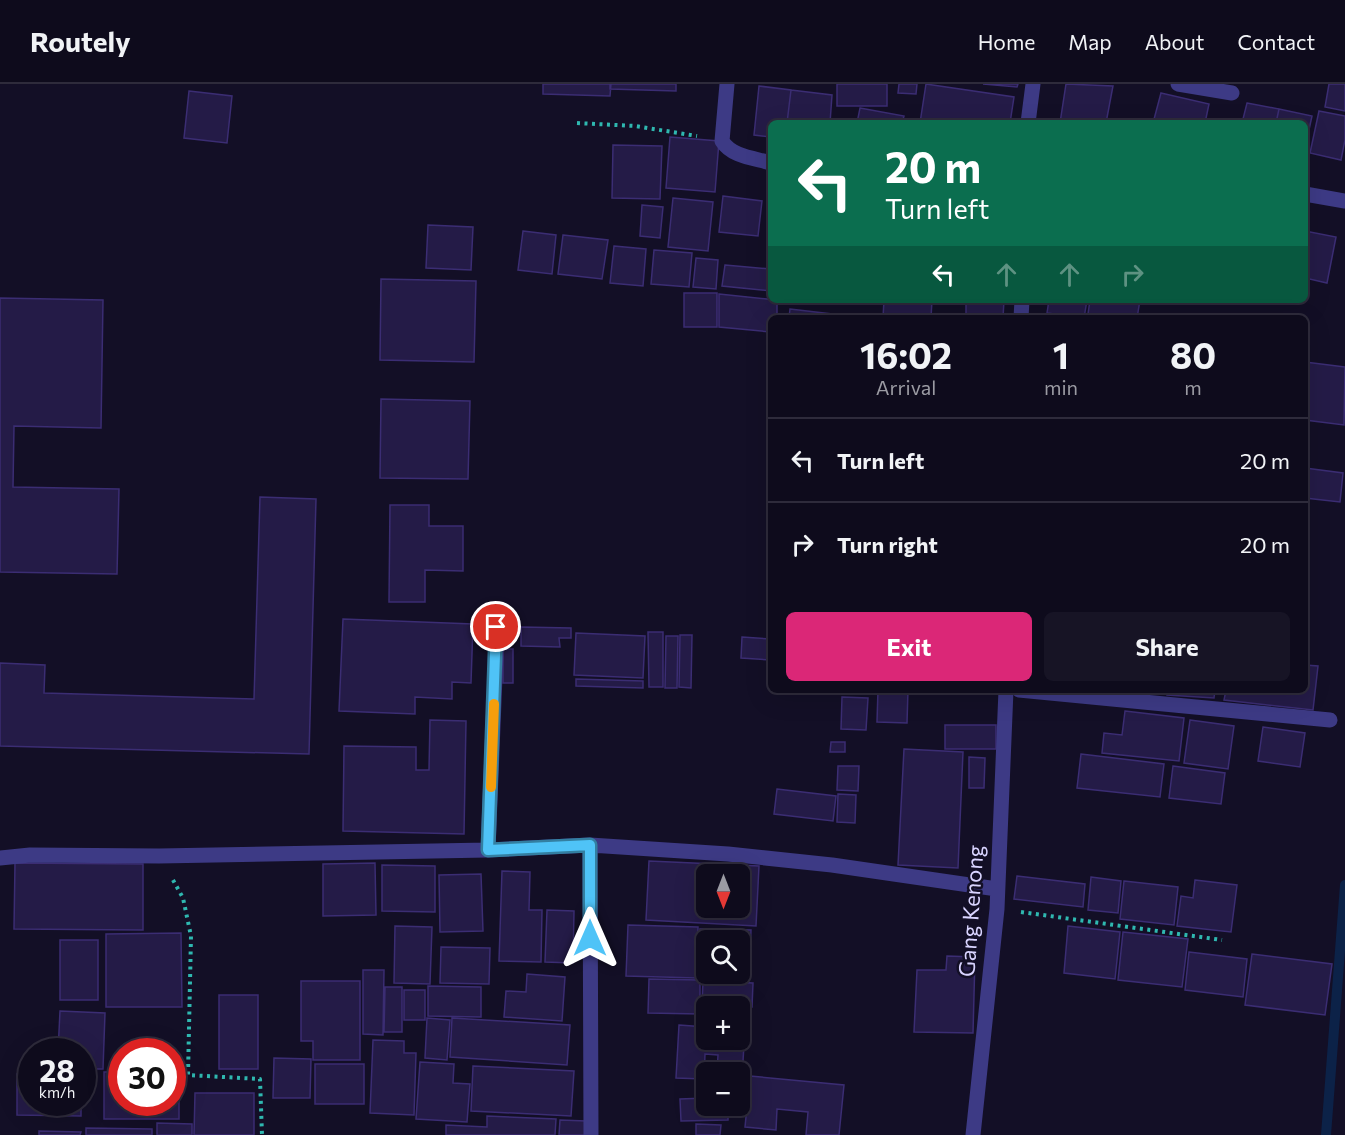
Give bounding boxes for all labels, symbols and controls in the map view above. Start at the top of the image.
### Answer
text: Routely [30,24,131,58]
text: Home [978,29,1035,54]
text: Map [1068,29,1112,54]
text: About [1145,29,1204,54]
text: Contact [1237,29,1315,54]
text: 20 m [885,140,981,192]
icon: left [786,144,864,222]
text: Turn left [885,192,989,225]
icon: left [927,258,960,291]
icon: ahead [990,258,1023,291]
icon: ahead [1053,258,1086,291]
icon: right [1116,258,1149,291]
text: 16:02 [860,332,952,376]
text: 1 [1053,332,1069,376]
text: 80 [1170,332,1216,376]
text: Arrival [876,375,936,399]
text: min [1044,375,1078,399]
text: m [1184,375,1202,399]
icon: left [786,444,819,477]
text: Turn left [837,447,924,474]
text: 20 m [1240,447,1290,474]
icon: right [786,528,819,561]
text: Turn right [837,531,938,558]
text: 20 m [1240,531,1290,558]
pin [470,601,521,652]
icon: arrive [479,610,512,643]
button: Exit [786,612,1032,681]
button: Share [1044,612,1290,681]
street label: Gang Kenong [952,844,989,978]
north arrow [696,864,750,918]
map controls [696,864,750,1116]
position arrow [558,906,622,970]
button: search [696,930,750,984]
button: + [696,996,750,1050]
speed limit sign: 30 [108,1038,186,1116]
text: 28 [39,1051,75,1088]
button: − [696,1062,750,1116]
text: km/h [39,1083,75,1101]

